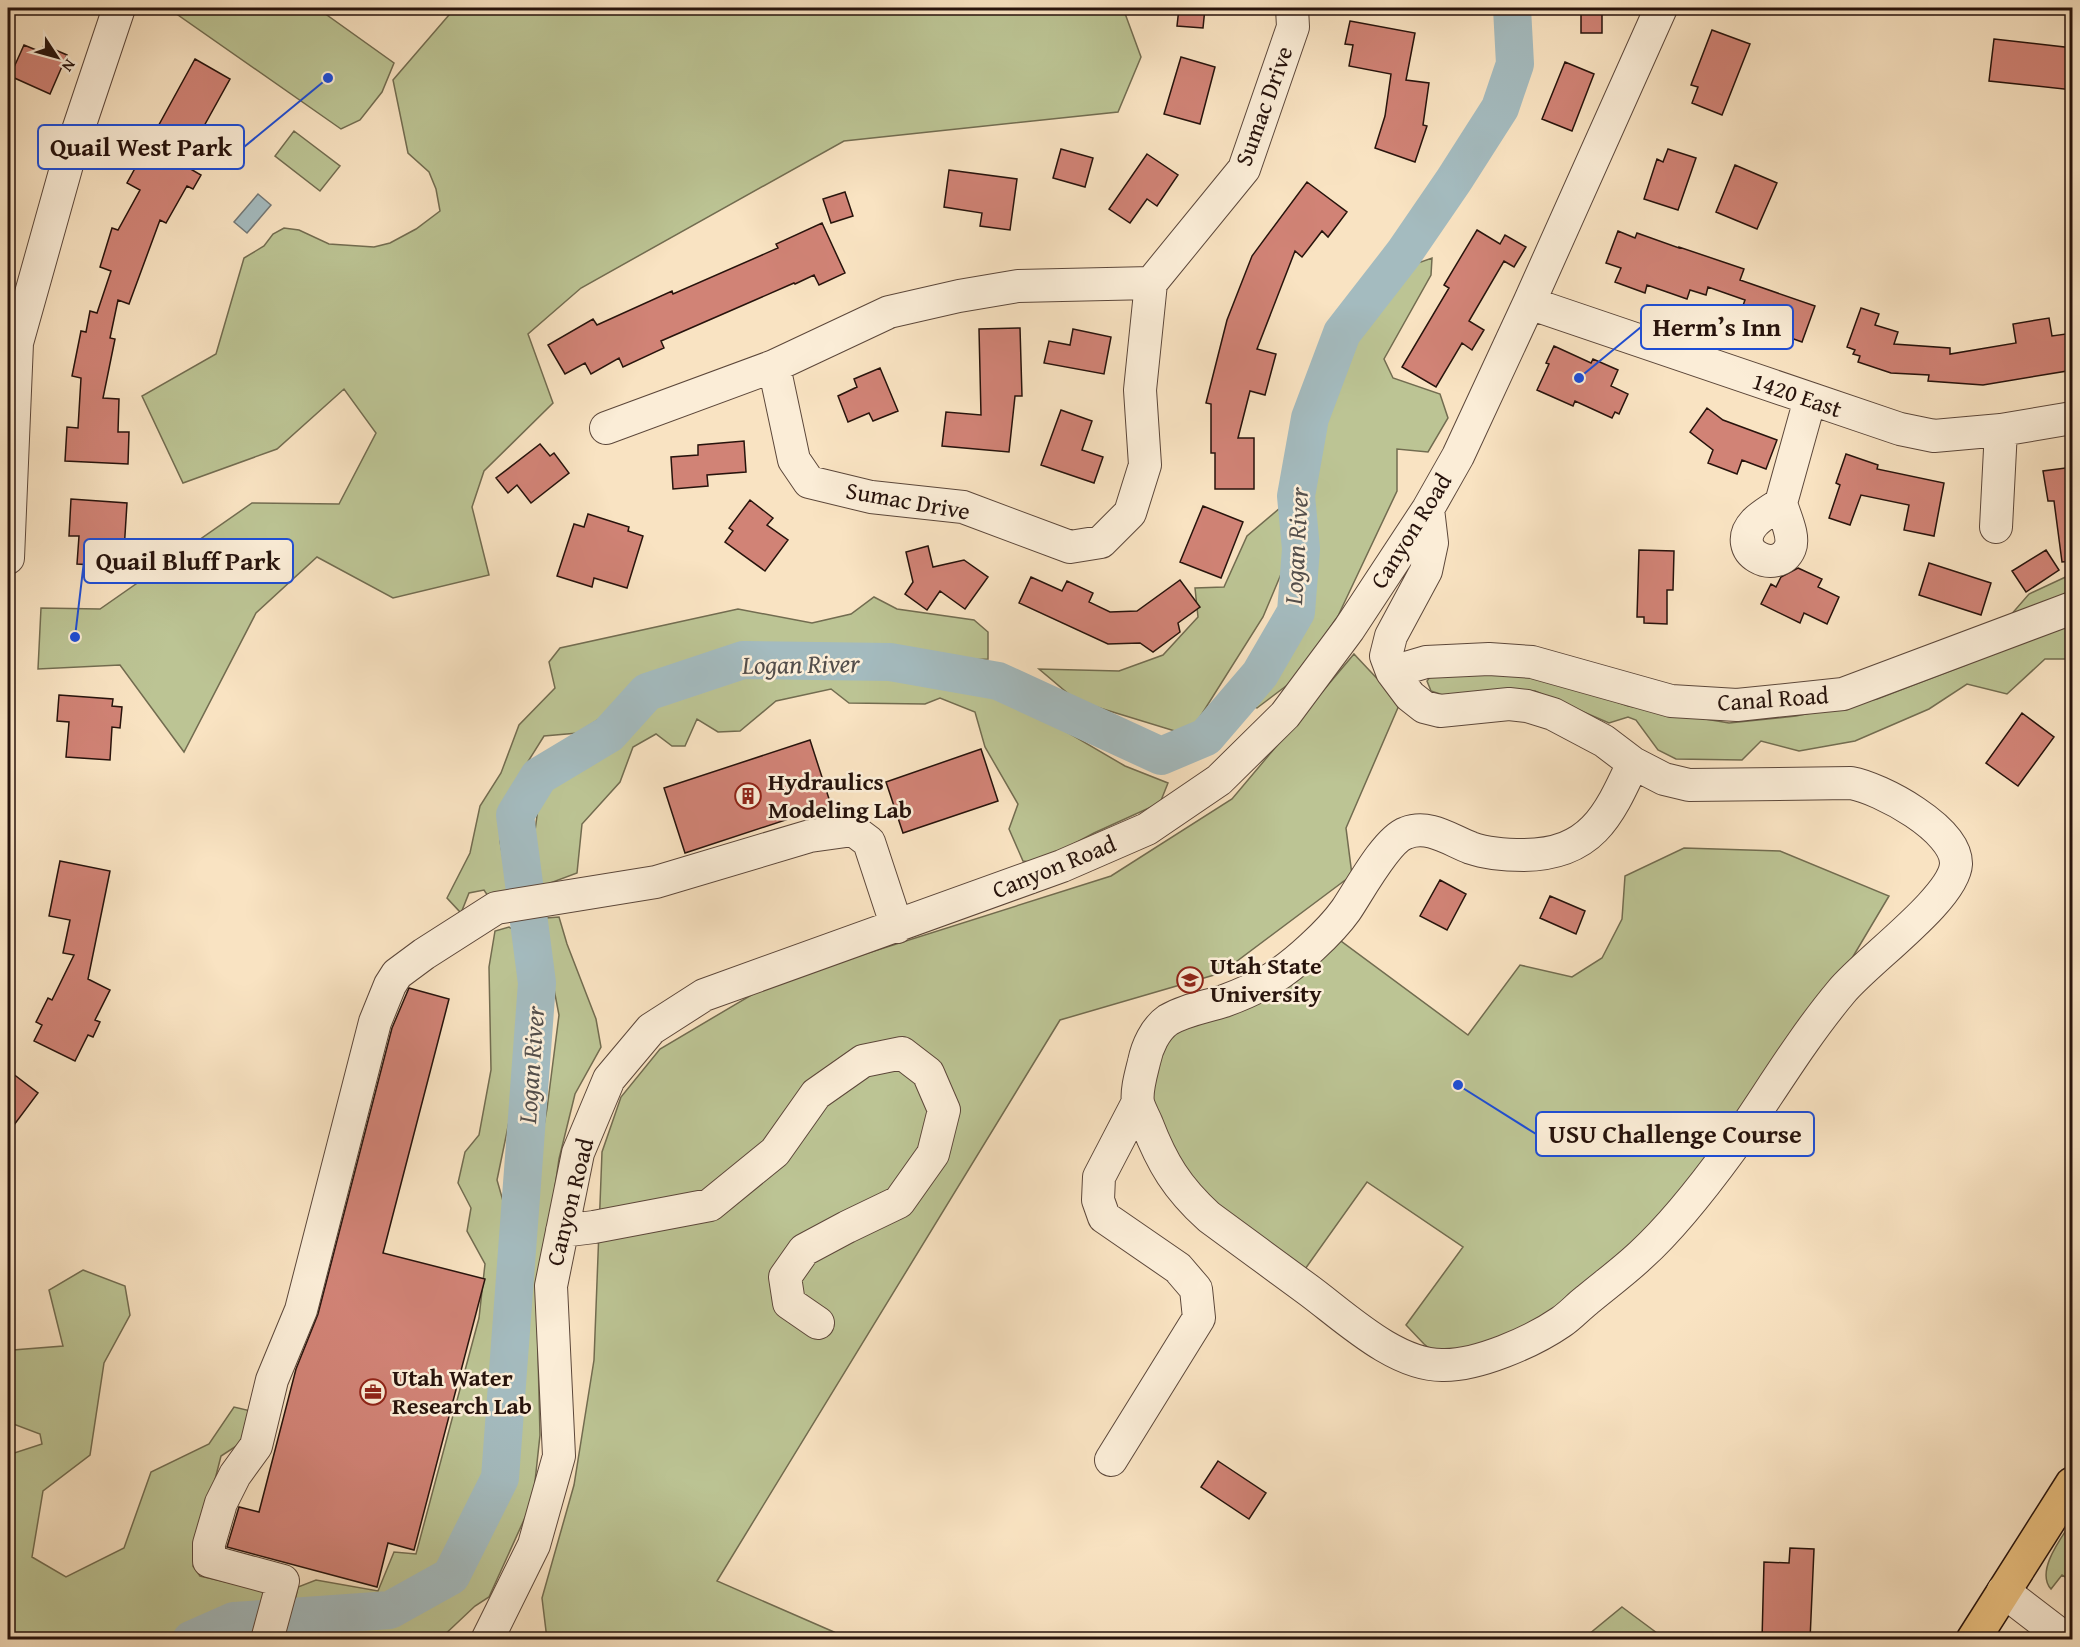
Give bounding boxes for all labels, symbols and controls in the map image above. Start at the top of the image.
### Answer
north arrow [27,27,87,87]
street label: Sumac Drive [1226,41,1301,171]
text: N [56,54,82,77]
callout: Quail West Park [38,125,244,169]
text: Quail West Park [50,127,232,166]
callout: Herm’s Inn [1641,305,1793,349]
text: Herm’s Inn [1653,307,1782,346]
street label: 1420 East [1747,363,1847,426]
street label: Canyon Road [1361,466,1460,595]
street label: Sumac Drive [843,472,973,529]
water label: Logan River [1273,485,1318,607]
callout: Quail Bluff Park [84,539,293,583]
text: Quail Bluff Park [96,541,280,580]
water label: Logan River [741,643,861,684]
street label: Canal Road [1716,677,1830,720]
place label: Hydraulics Modeling Lab [768,764,912,827]
building icon: Hydraulics Modeling Lab [733,781,763,811]
street label: Canyon Road [987,826,1121,907]
place label: Utah State University [1210,948,1322,1011]
school or university icon: Utah State University [1175,965,1205,995]
water label: Logan River [507,1004,554,1126]
callout: USU Challenge Course [1536,1112,1814,1156]
text: USU Challenge Course [1548,1114,1802,1153]
street label: Canyon Road [537,1134,602,1269]
place label: Utah Water Research Lab [392,1360,532,1423]
office icon: Utah Water Research Lab [358,1377,388,1407]

